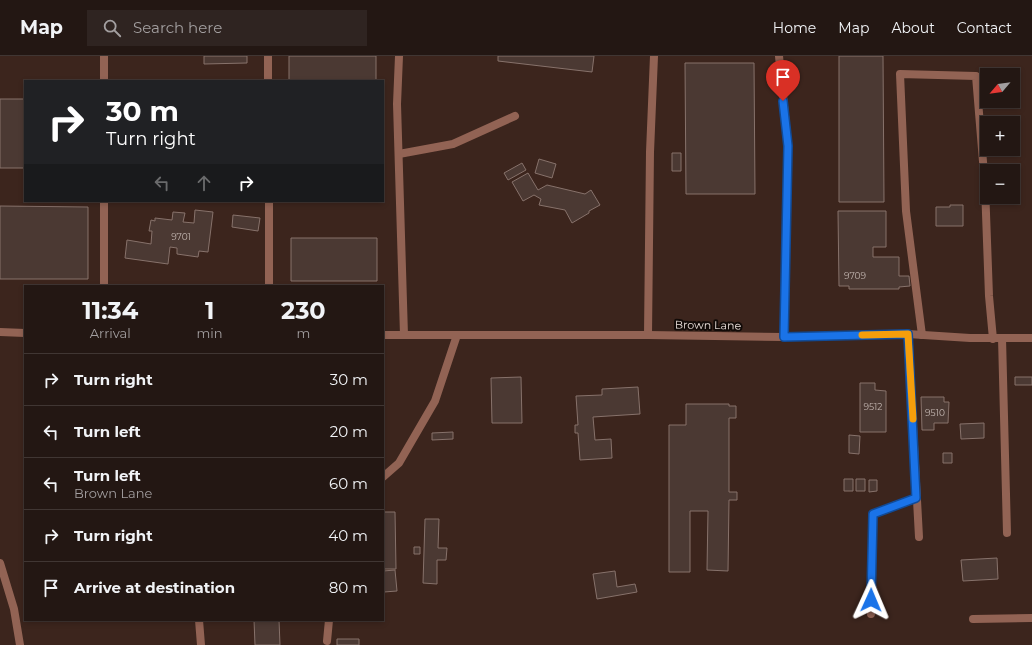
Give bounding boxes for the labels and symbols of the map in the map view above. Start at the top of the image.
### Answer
pin [766,60,800,101]
north arrow [980,68,1020,108]
house number: 9701 [171,231,191,242]
house number: 9709 [844,270,866,281]
street label: Brown Lane [675,317,742,333]
house number: 9512 [864,401,882,412]
house number: 9510 [925,407,945,418]
position arrow [850,579,892,621]

